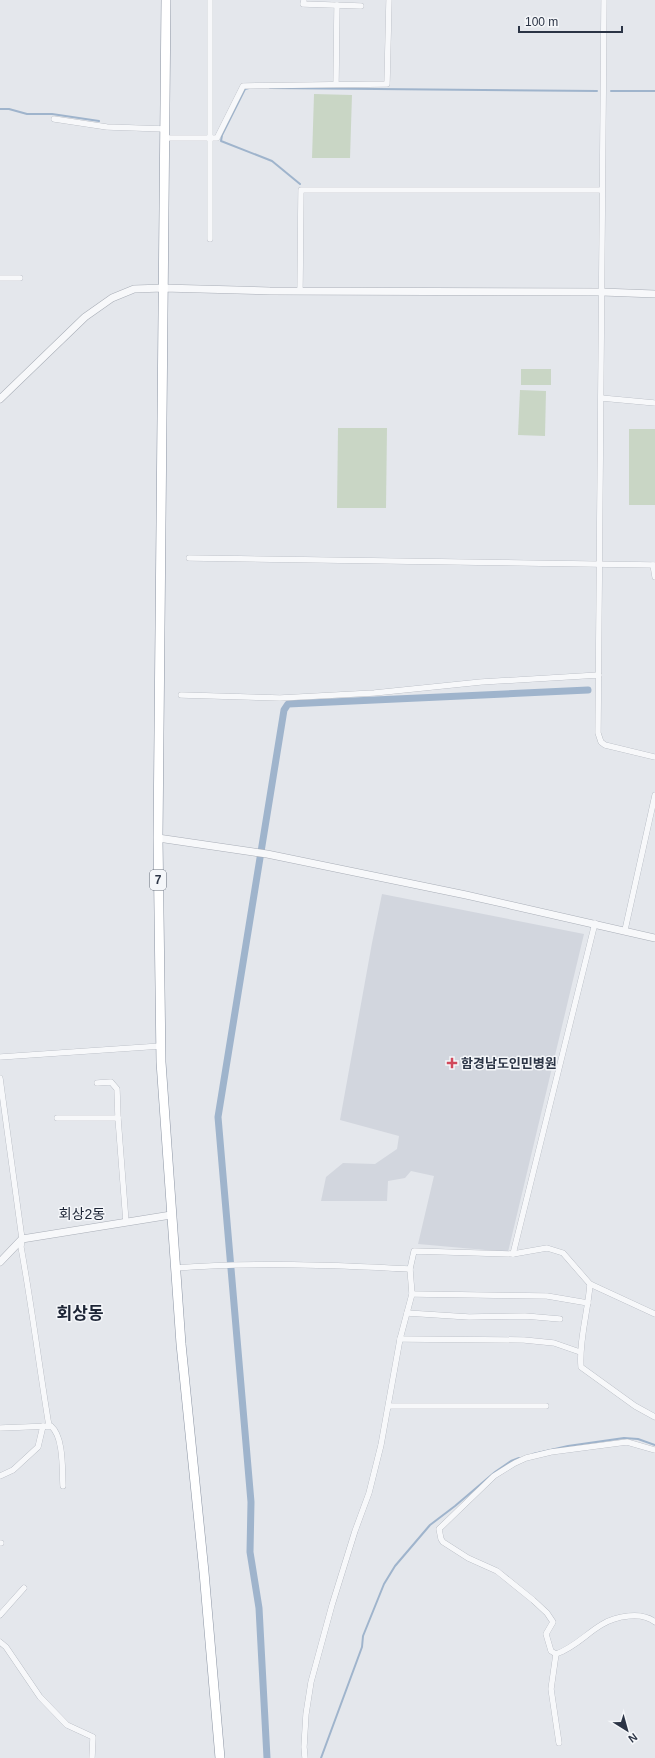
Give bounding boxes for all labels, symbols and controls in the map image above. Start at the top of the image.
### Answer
scale bar [519,8,622,34]
text: 100 m [525,15,558,29]
road number: 7 [150,870,166,890]
place label: 함경남도인민병원 [461,1056,557,1071]
marker: 함경남도인민병원 [446,1057,458,1069]
district label: 회상2동 [59,1206,105,1222]
district label: 회상동 [57,1304,104,1323]
north arrow [607,1710,647,1750]
text: N [626,1731,640,1745]

